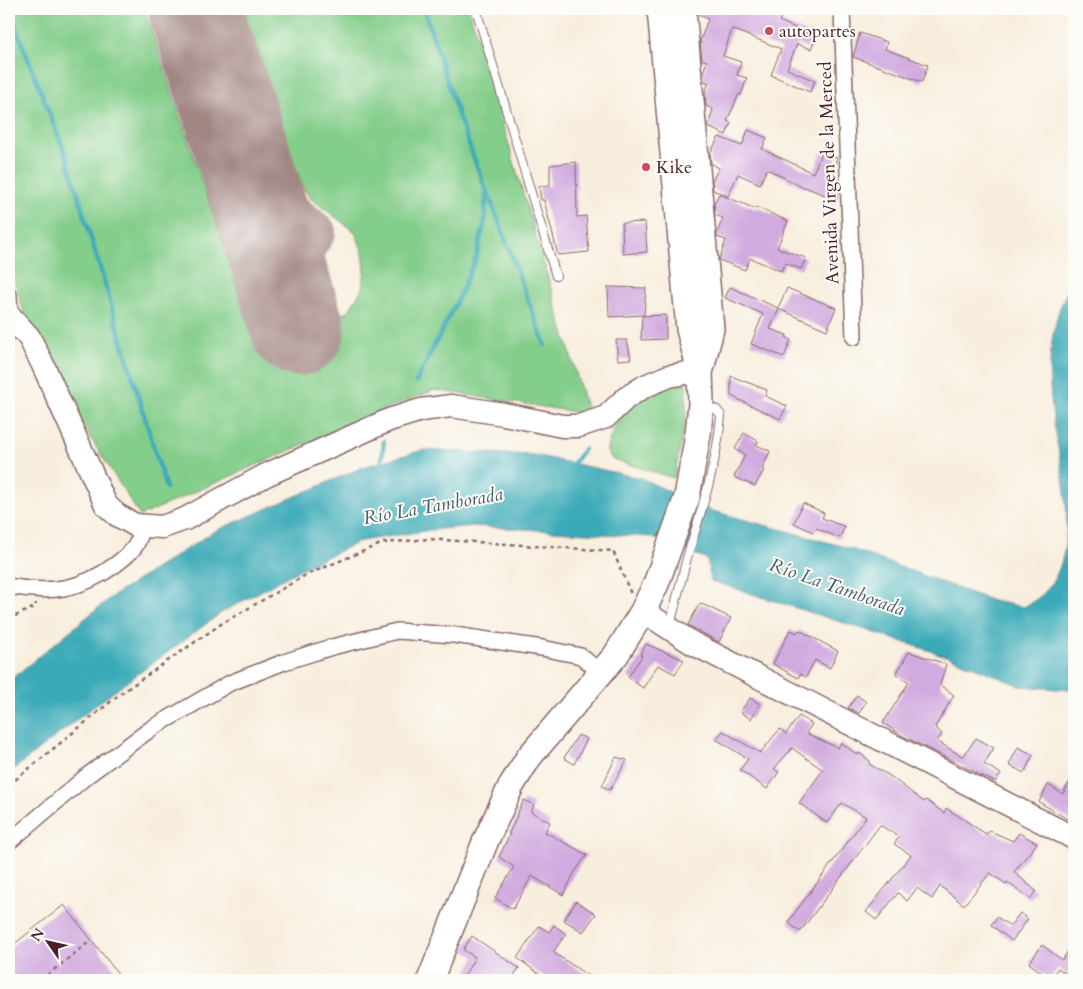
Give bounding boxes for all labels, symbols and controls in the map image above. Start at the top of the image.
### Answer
place label: autopartes [779,19,856,44]
marker: autopartes [763,25,775,37]
street label: Avenida Virgen de la Merced [813,61,845,285]
place label: Kike [656,155,692,180]
marker: Kike [640,161,652,173]
water label: Río La Tamborada [361,481,505,531]
water label: Río La Tamborada [766,552,909,622]
north arrow [22,916,72,966]
text: N [26,925,49,945]

